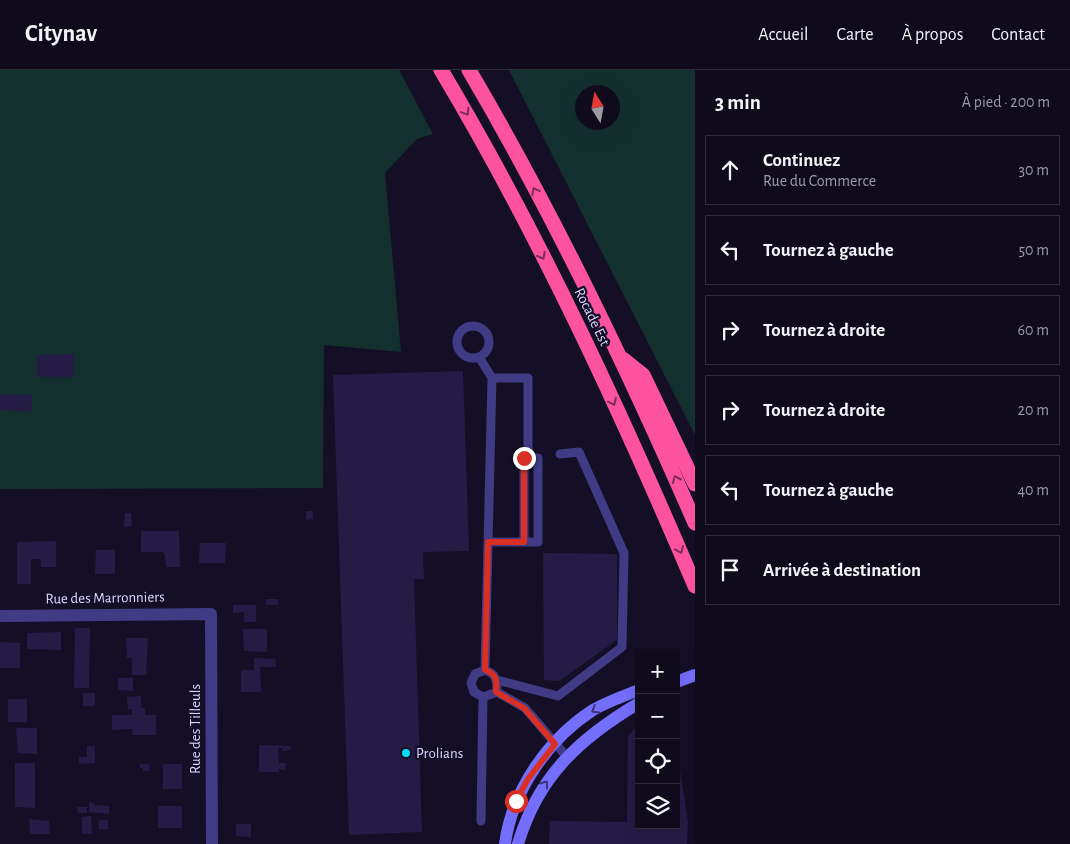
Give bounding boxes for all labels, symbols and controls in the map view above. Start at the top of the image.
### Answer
text: Citynav [25,22,97,46]
text: Accueil [758,26,809,44]
text: Carte [837,26,874,44]
text: À propos [902,26,963,44]
text: Contact [991,26,1045,44]
north arrow [575,85,620,130]
text: 3 min [715,92,761,113]
text: À pied · 200 m [962,94,1050,110]
one-way arrow [460,106,470,115]
text: Continuez [763,151,840,170]
icon: ahead [716,156,744,184]
text: 30 m [1019,162,1049,178]
text: Rue du Commerce [763,173,876,189]
one-way arrow [531,187,541,196]
icon: left [716,236,744,264]
text: Tournez à gauche [763,241,894,260]
text: 50 m [1018,242,1049,258]
one-way arrow [536,251,546,260]
street label: Rocade Est [572,286,613,349]
icon: right [716,316,744,344]
text: Tournez à droite [763,321,885,340]
text: 60 m [1018,322,1049,338]
icon: right [716,396,744,424]
one-way arrow [606,397,617,406]
text: Tournez à droite [763,401,885,420]
text: 20 m [1018,402,1049,418]
route end [513,447,536,470]
one-way arrow [671,475,682,484]
icon: left [716,476,744,504]
text: Tournez à gauche [763,481,894,500]
text: 40 m [1017,482,1049,498]
one-way arrow [673,545,684,554]
icon: arrive [716,556,744,584]
text: Arrivée à destination [763,561,921,580]
street label: Rue des Marronniers [45,589,165,607]
map controls [635,649,680,829]
button: + [635,649,680,694]
street label: Rue des Tilleuls [188,684,203,774]
button: − [635,694,680,739]
one-way arrow [591,704,600,714]
button: locate [635,739,680,784]
place label: Prolians [416,746,463,761]
marker: Prolians [400,747,412,759]
one-way arrow [539,780,548,790]
button: layers [635,784,680,829]
route start [505,790,528,813]

